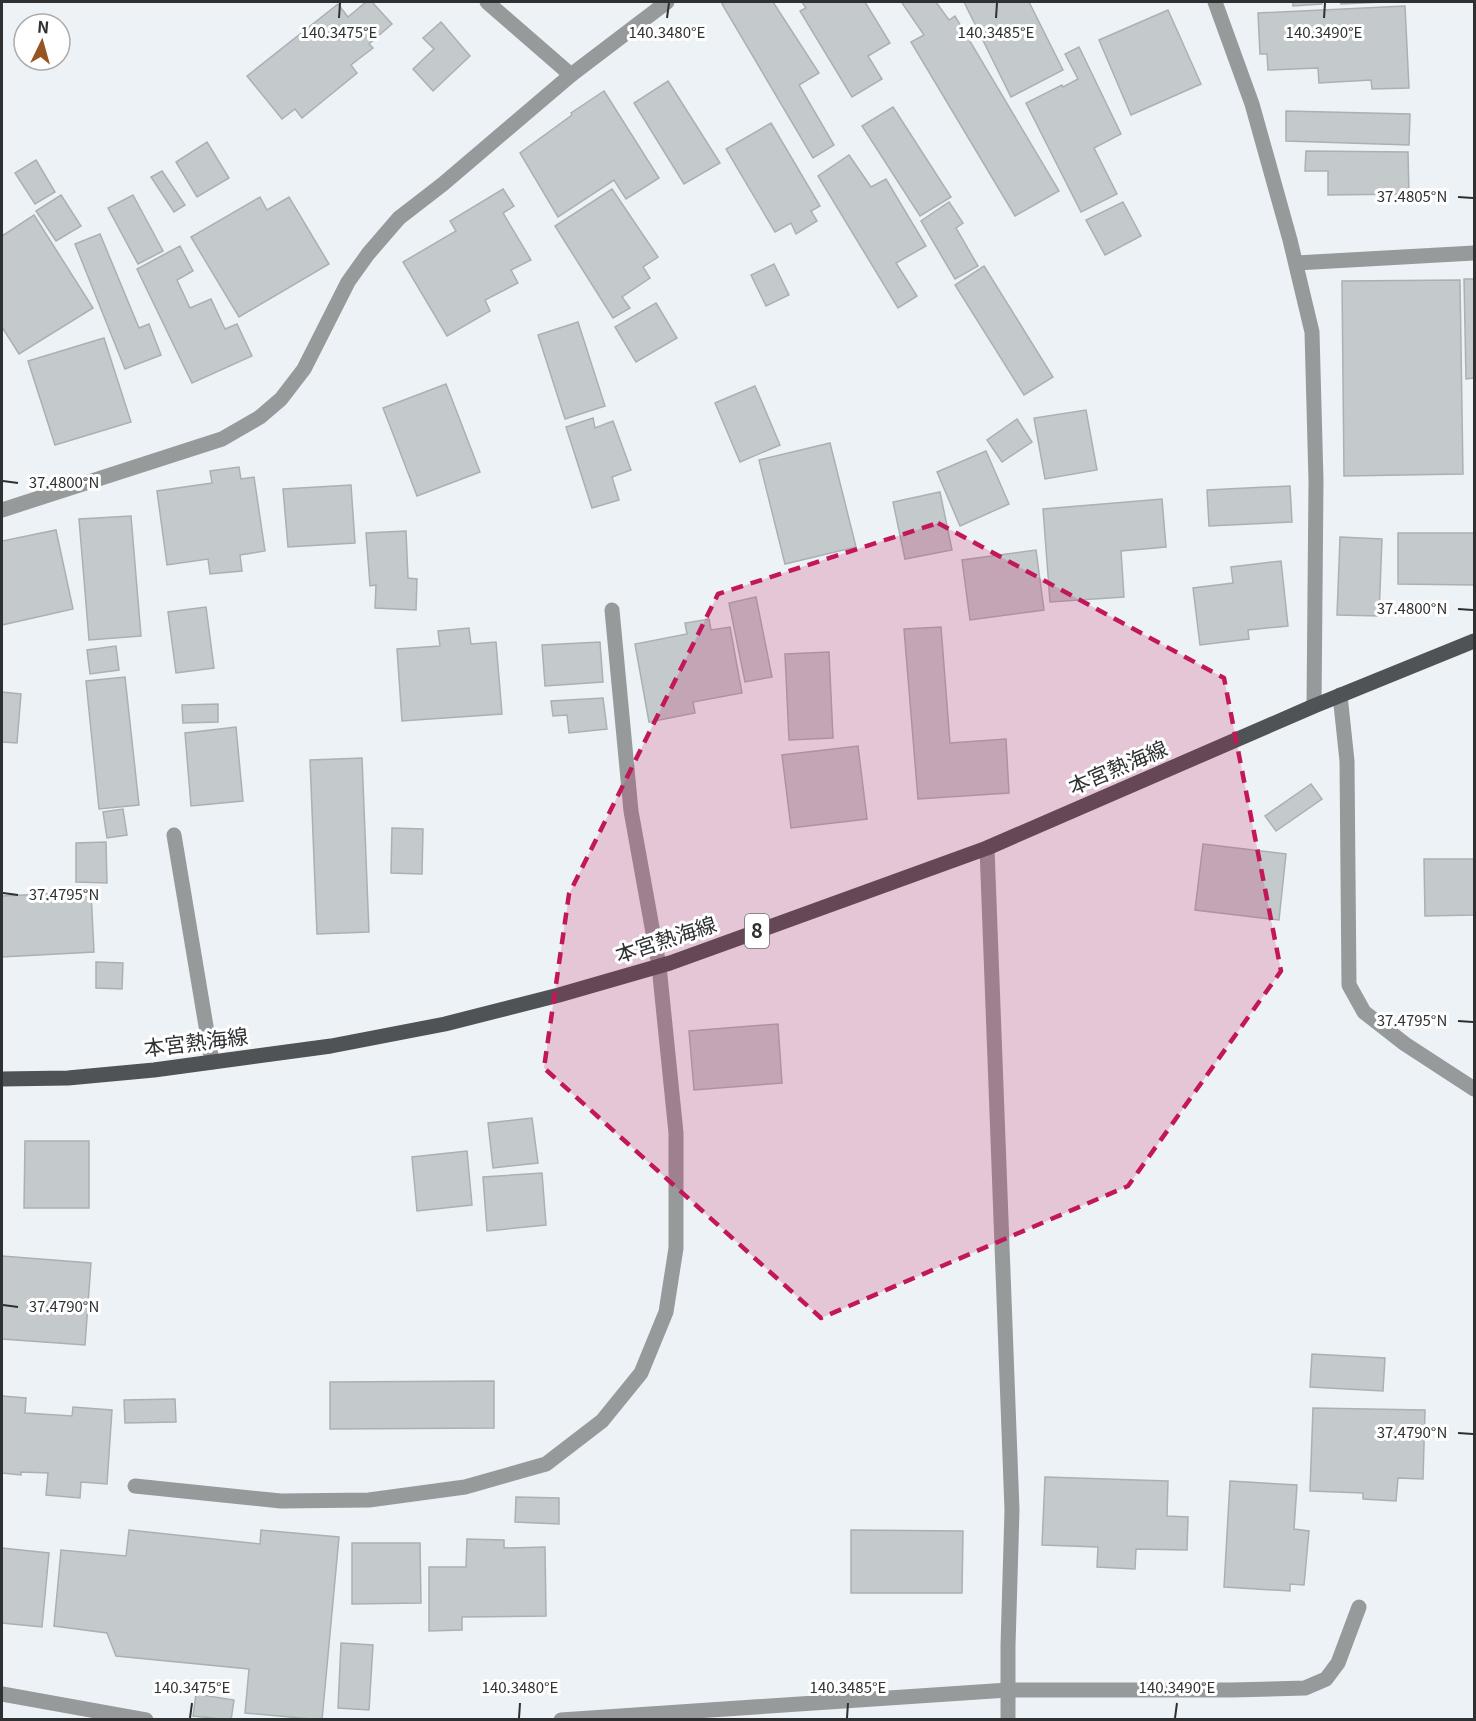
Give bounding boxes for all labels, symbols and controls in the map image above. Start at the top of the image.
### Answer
north arrow [12,12,72,72]
text: N [36,14,50,39]
text: 140.3475°E [301,21,378,42]
text: 140.3480°E [629,21,706,42]
text: 140.3485°E [958,21,1035,42]
text: 140.3490°E [1286,21,1363,42]
text: 37.4805°N [1377,185,1447,206]
text: 37.4800°N [29,471,99,492]
text: 37.4800°N [1377,597,1447,618]
street label: 本宮熱海線 [1063,732,1171,800]
text: 37.4795°N [29,883,99,904]
street label: 本宮熱海線 [611,908,720,969]
road number: 8 [745,914,769,948]
text: 37.4795°N [1377,1009,1447,1030]
street label: 本宮熱海線 [142,1020,250,1062]
text: 37.4790°N [29,1295,99,1316]
text: 37.4790°N [1377,1421,1447,1442]
text: 140.3475°E [154,1676,231,1697]
text: 140.3480°E [482,1676,559,1697]
text: 140.3485°E [810,1676,887,1697]
text: 140.3490°E [1139,1676,1216,1697]

